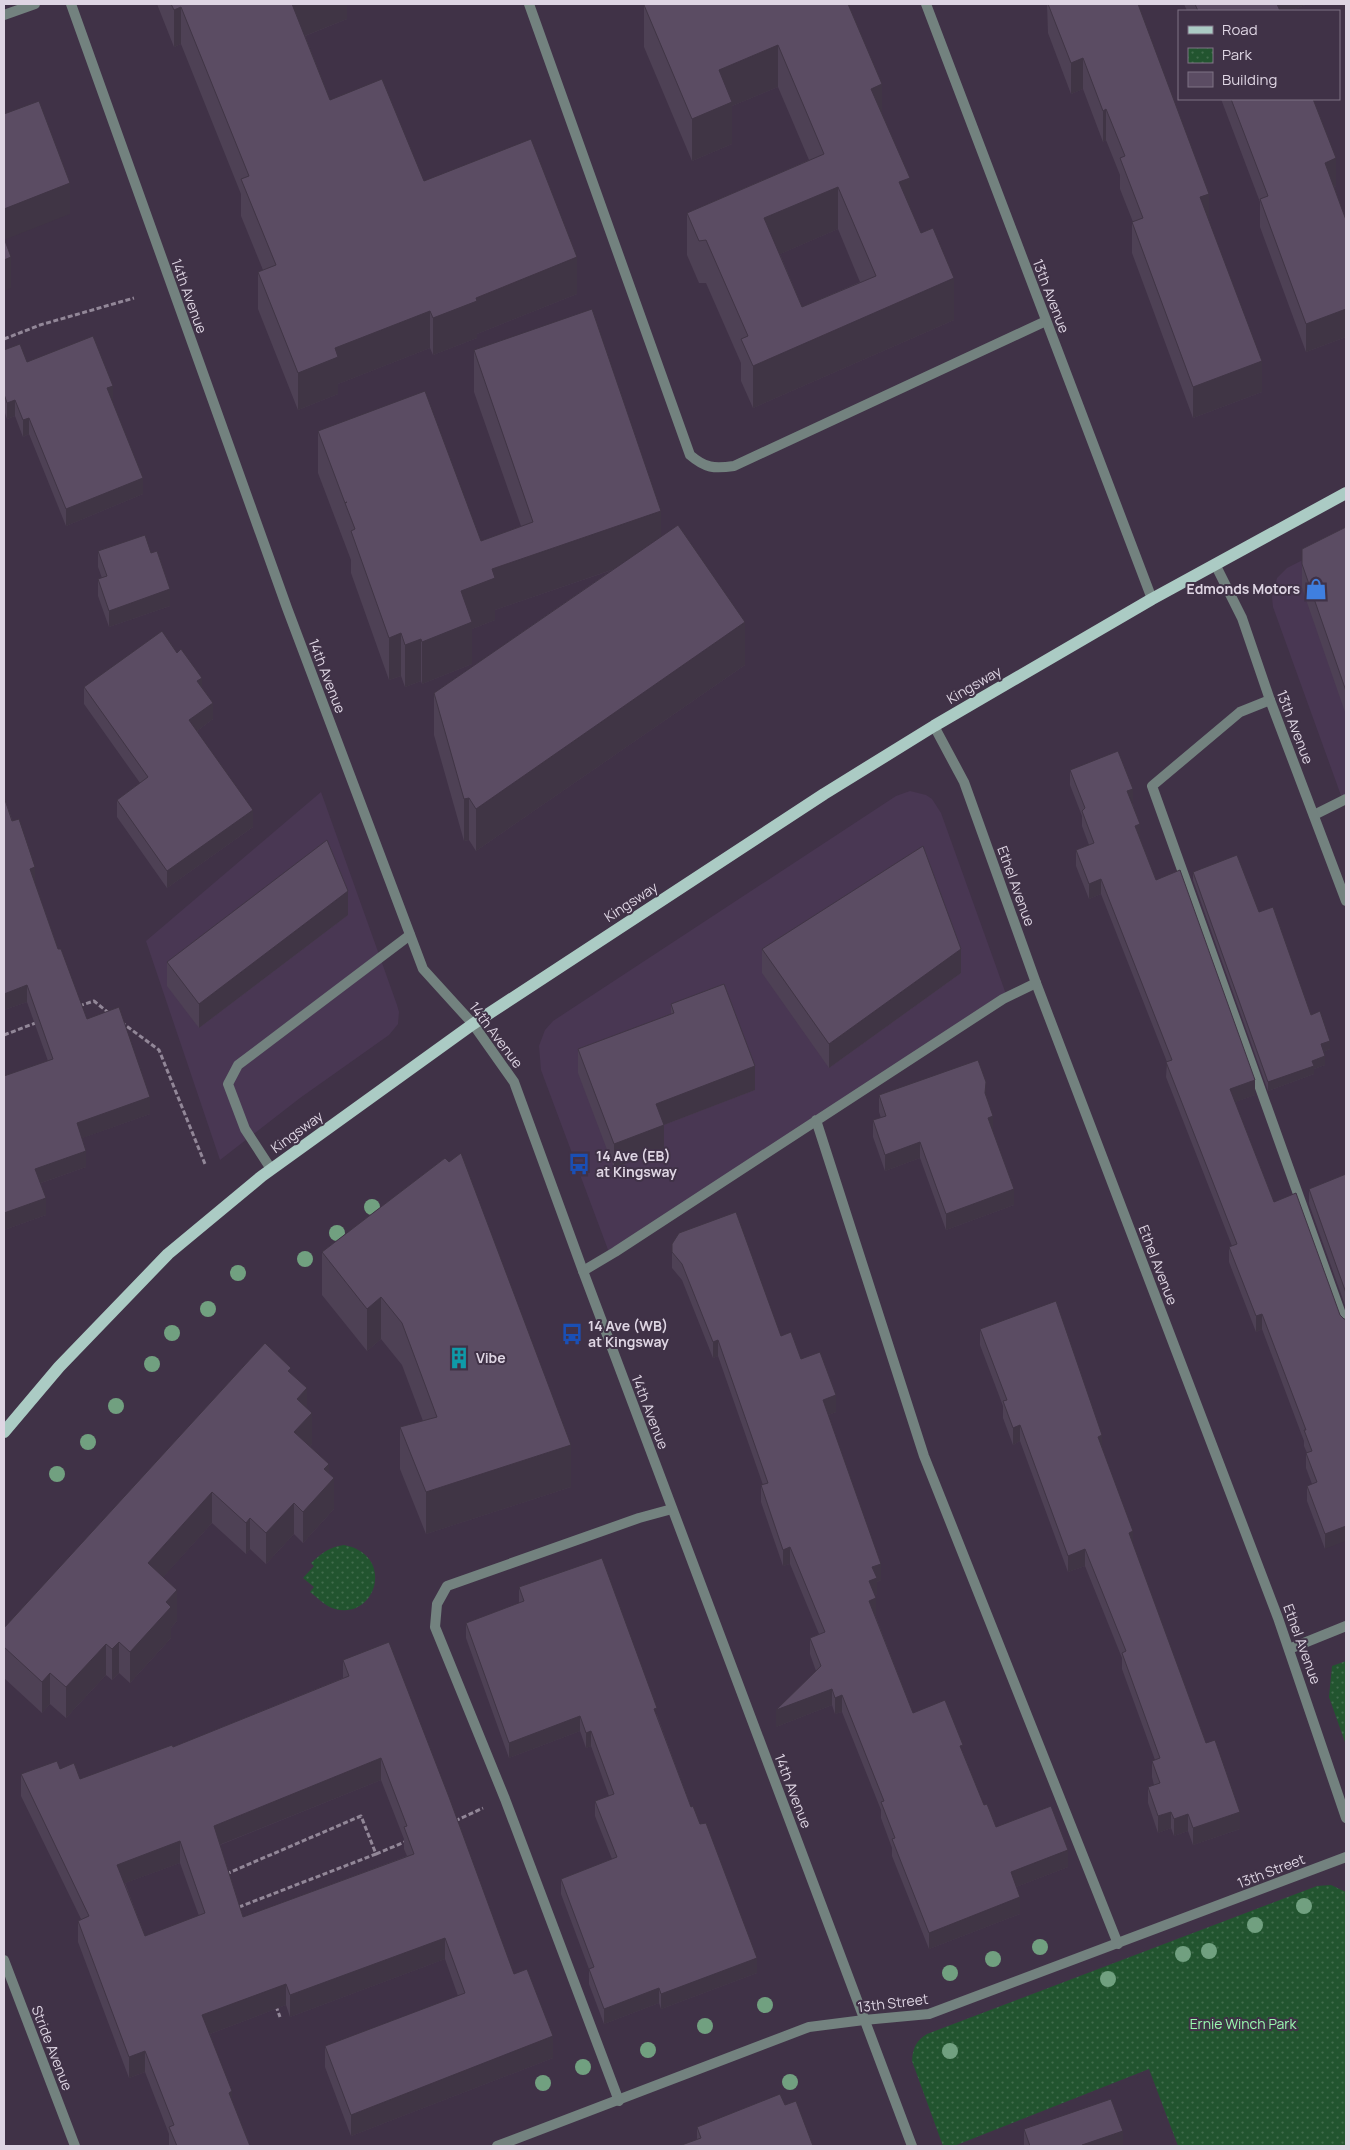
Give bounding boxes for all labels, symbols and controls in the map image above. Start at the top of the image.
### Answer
legend [1178,10,1340,100]
text: Road [1222,19,1258,40]
text: Park [1222,44,1252,65]
text: Building [1222,69,1277,90]
street label: 14th Avenue [167,256,212,336]
street label: 13th Avenue [1029,256,1074,336]
shop icon: Edmonds Motors [1303,576,1329,602]
place label: Edmonds Motors [1187,579,1300,598]
street label: 14th Avenue [305,636,350,716]
street label: Kingsway [943,661,1005,708]
street label: 13th Avenue [1273,687,1318,767]
street label: Ethel Avenue [993,843,1040,929]
street label: Kingsway [600,877,662,926]
street label: 14th Avenue [465,998,528,1072]
street label: Kingsway [267,1106,327,1157]
place label: 14 Ave (EB) at Kingsway [596,1146,677,1181]
bus stop icon: 14 Ave (EB) at Kingsway [566,1151,592,1177]
street label: Ethel Avenue [1135,1222,1182,1307]
place label: 14 Ave (WB) at Kingsway [588,1316,669,1351]
bus stop icon: 14 Ave (WB) at Kingsway [559,1321,585,1347]
building icon: Vibe [446,1345,472,1371]
place label: Vibe [476,1348,506,1367]
street label: 14th Avenue [628,1372,673,1452]
street label: Ethel Avenue [1279,1601,1326,1687]
street label: 14th Avenue [771,1751,816,1831]
street label: 13th Street [1234,1849,1308,1892]
street label: 13th Street [857,1989,930,2016]
street label: Stride Avenue [28,2003,77,2093]
park label: Ernie Winch Park [1190,2014,1297,2033]

